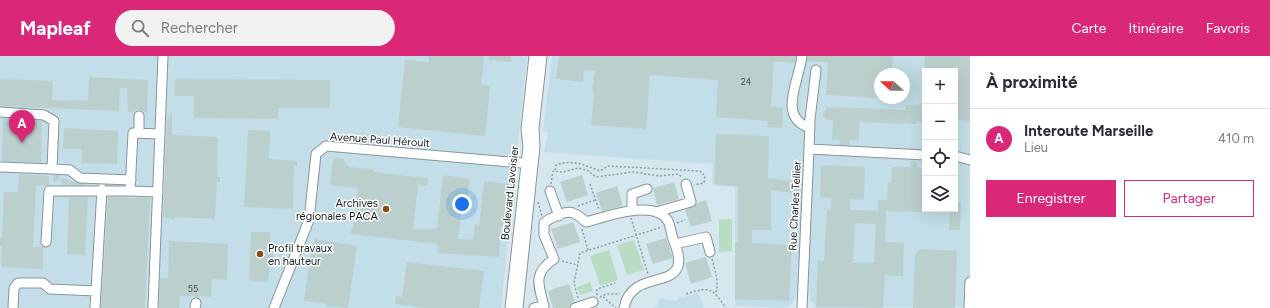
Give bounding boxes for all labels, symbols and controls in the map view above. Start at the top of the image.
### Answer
search box [115,10,395,46]
text: Mapleaf [20,17,91,40]
icon: search [129,17,151,39]
text: Rechercher [161,19,238,37]
text: Carte [1072,20,1106,37]
text: Itinéraire [1128,20,1184,37]
text: Favoris [1206,20,1250,37]
north arrow [874,68,910,104]
map controls [922,68,958,212]
button: + [922,68,958,104]
text: À proximité [986,72,1077,92]
house number: 24 [741,76,752,87]
button: − [922,104,958,140]
pin: A [9,110,35,143]
text: Interoute Marseille [1024,122,1153,140]
street label: Avenue Paul Héroult [330,130,430,150]
text: A [994,131,1004,146]
text: 410 m [1218,131,1254,146]
button: locate [922,140,958,176]
text: Lieu [1024,140,1048,155]
street label: Boulevard Lavoisier [499,145,521,241]
street label: Rue Charles Tellier [786,160,804,251]
button: layers [922,176,958,212]
button: Enregistrer [986,180,1116,217]
button: Partager [1124,180,1254,217]
your location [452,194,472,214]
place label: Archives régionales PACA [296,197,379,223]
marker: Archives régionales PACA [381,204,391,214]
place label: Profil travaux en hauteur [268,242,333,268]
marker: Profil travaux en hauteur [255,249,265,259]
house number: 55 [188,283,198,294]

